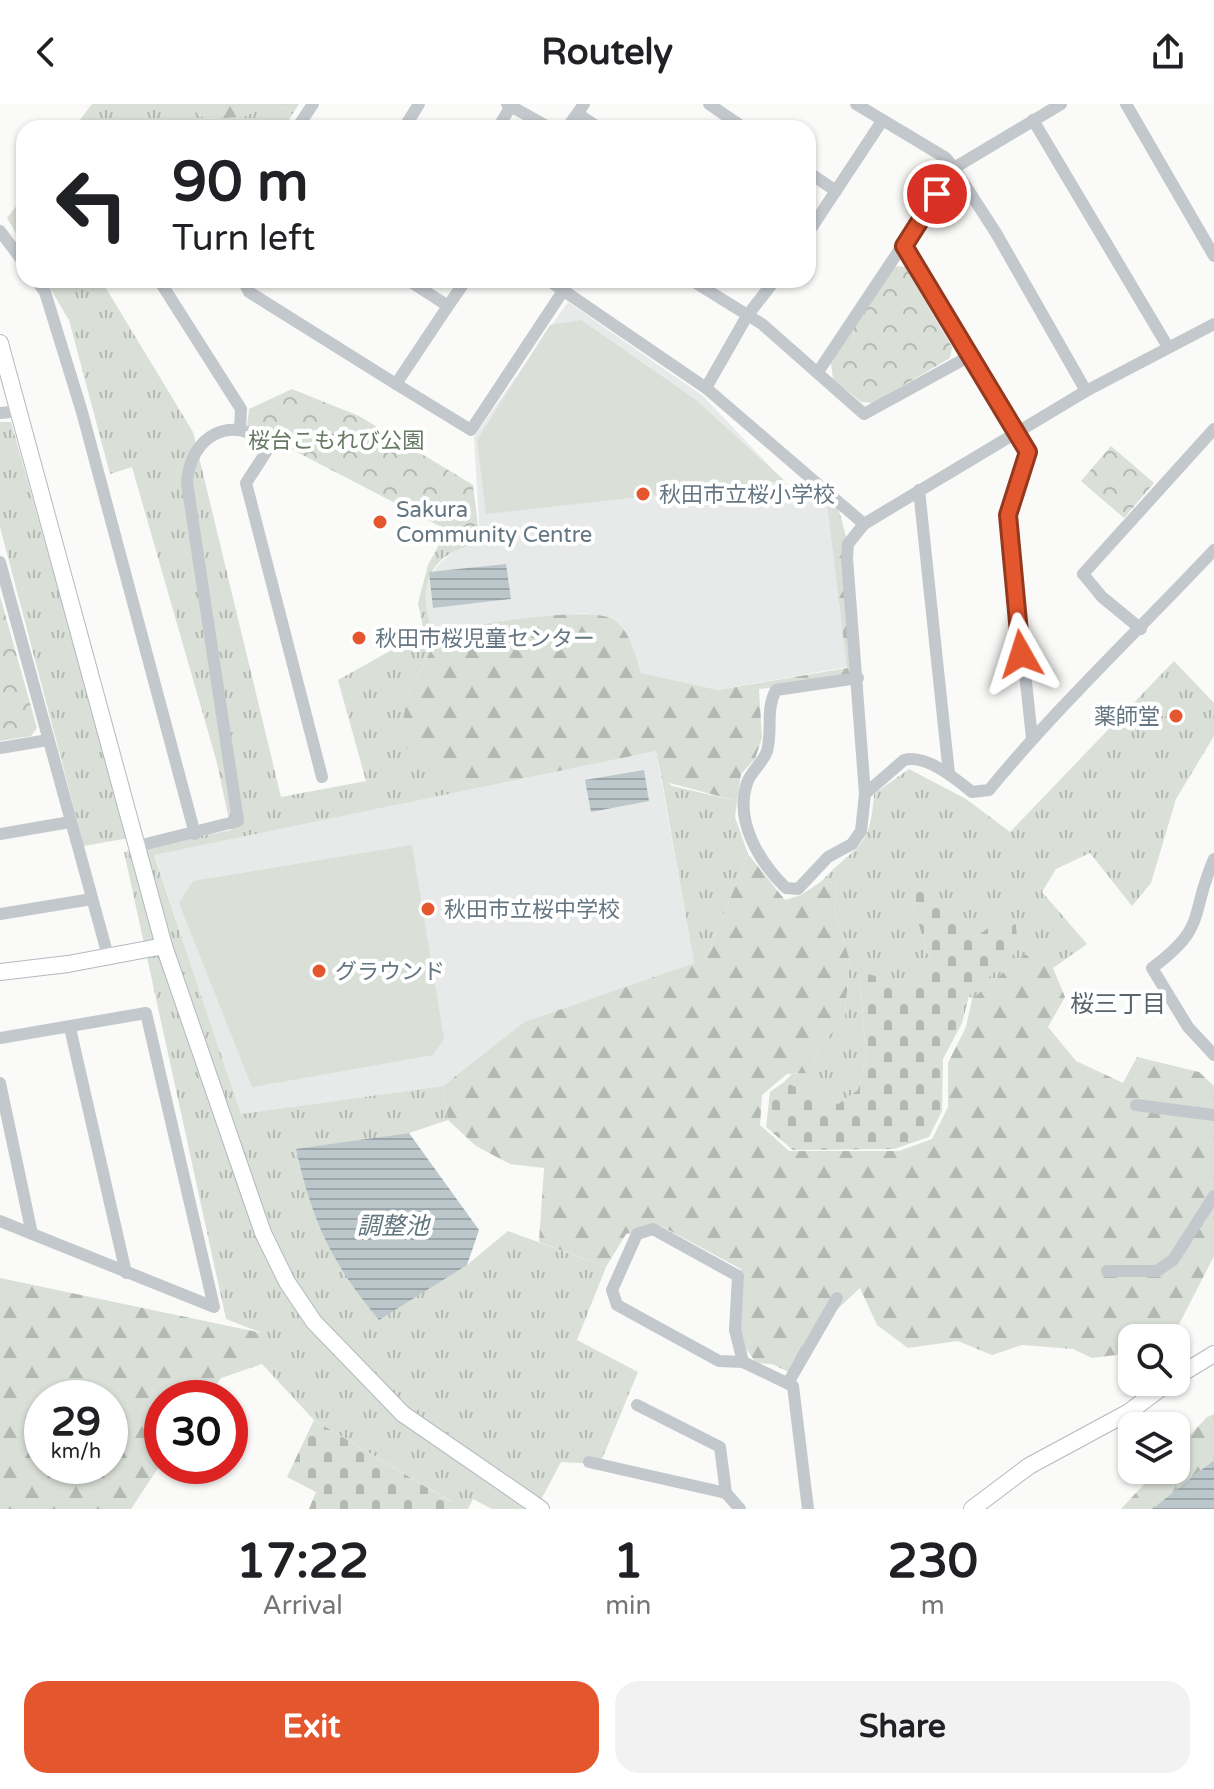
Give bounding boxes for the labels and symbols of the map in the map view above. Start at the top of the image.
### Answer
pin [903,160,971,228]
park label: 桜台こもれび公園 [248,428,424,454]
place label: 秋田市立桜小学校 [659,482,835,508]
marker: 秋田市立桜小学校 [634,485,652,503]
place label: Sakura Community Centre [396,497,592,548]
marker: Sakura Community Centre [371,513,389,531]
position arrow [979,612,1063,696]
place label: 秋田市桜児童センター [375,626,595,652]
marker: 秋田市桜児童センター [350,629,368,647]
place label: 薬師堂 [1094,704,1160,730]
marker: 薬師堂 [1167,707,1185,725]
place label: 秋田市立桜中学校 [444,897,620,923]
marker: 秋田市立桜中学校 [419,900,437,918]
place label: グラウンド [335,959,445,985]
marker: グラウンド [310,962,328,980]
district label: 桜三丁目 [1070,990,1166,1019]
water label: 調整池 [357,1212,431,1241]
speed limit sign: 30 [144,1380,248,1484]

